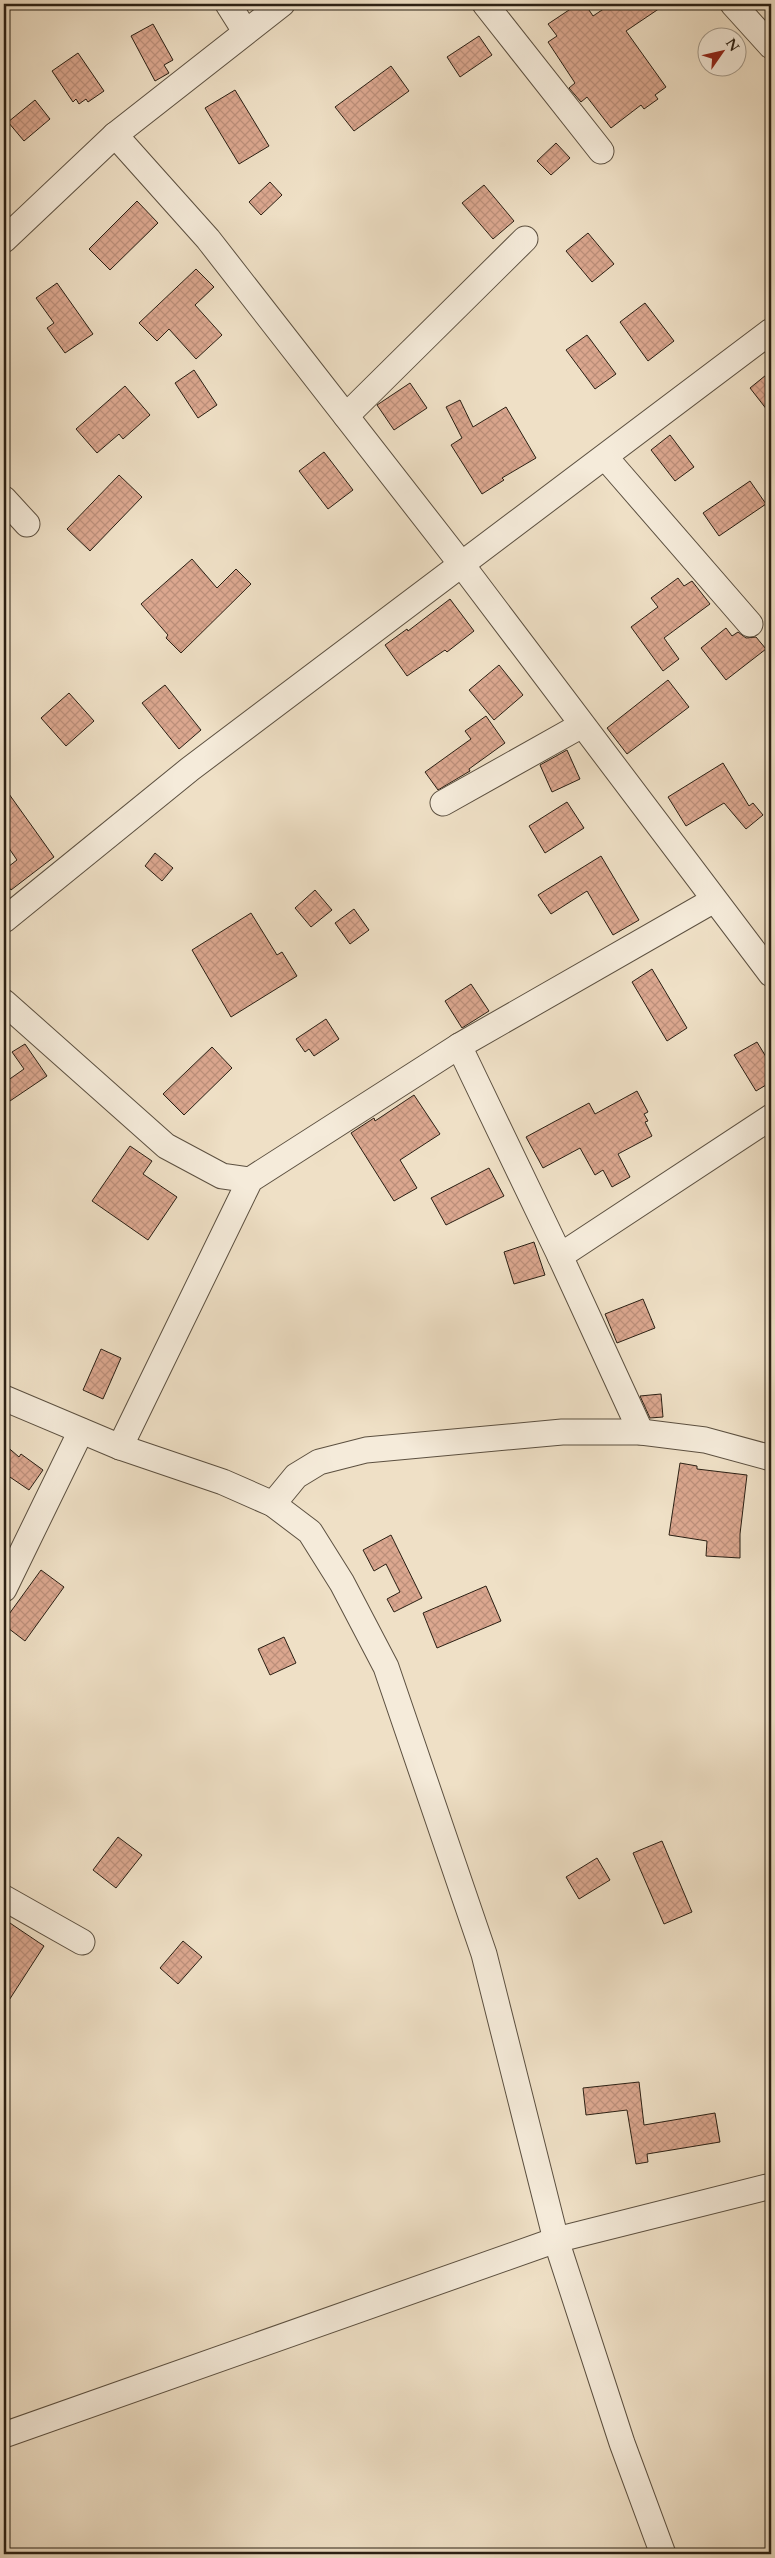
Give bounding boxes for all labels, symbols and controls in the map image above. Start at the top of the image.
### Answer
north arrow [698,28,748,78]
text: N [721,35,744,55]

